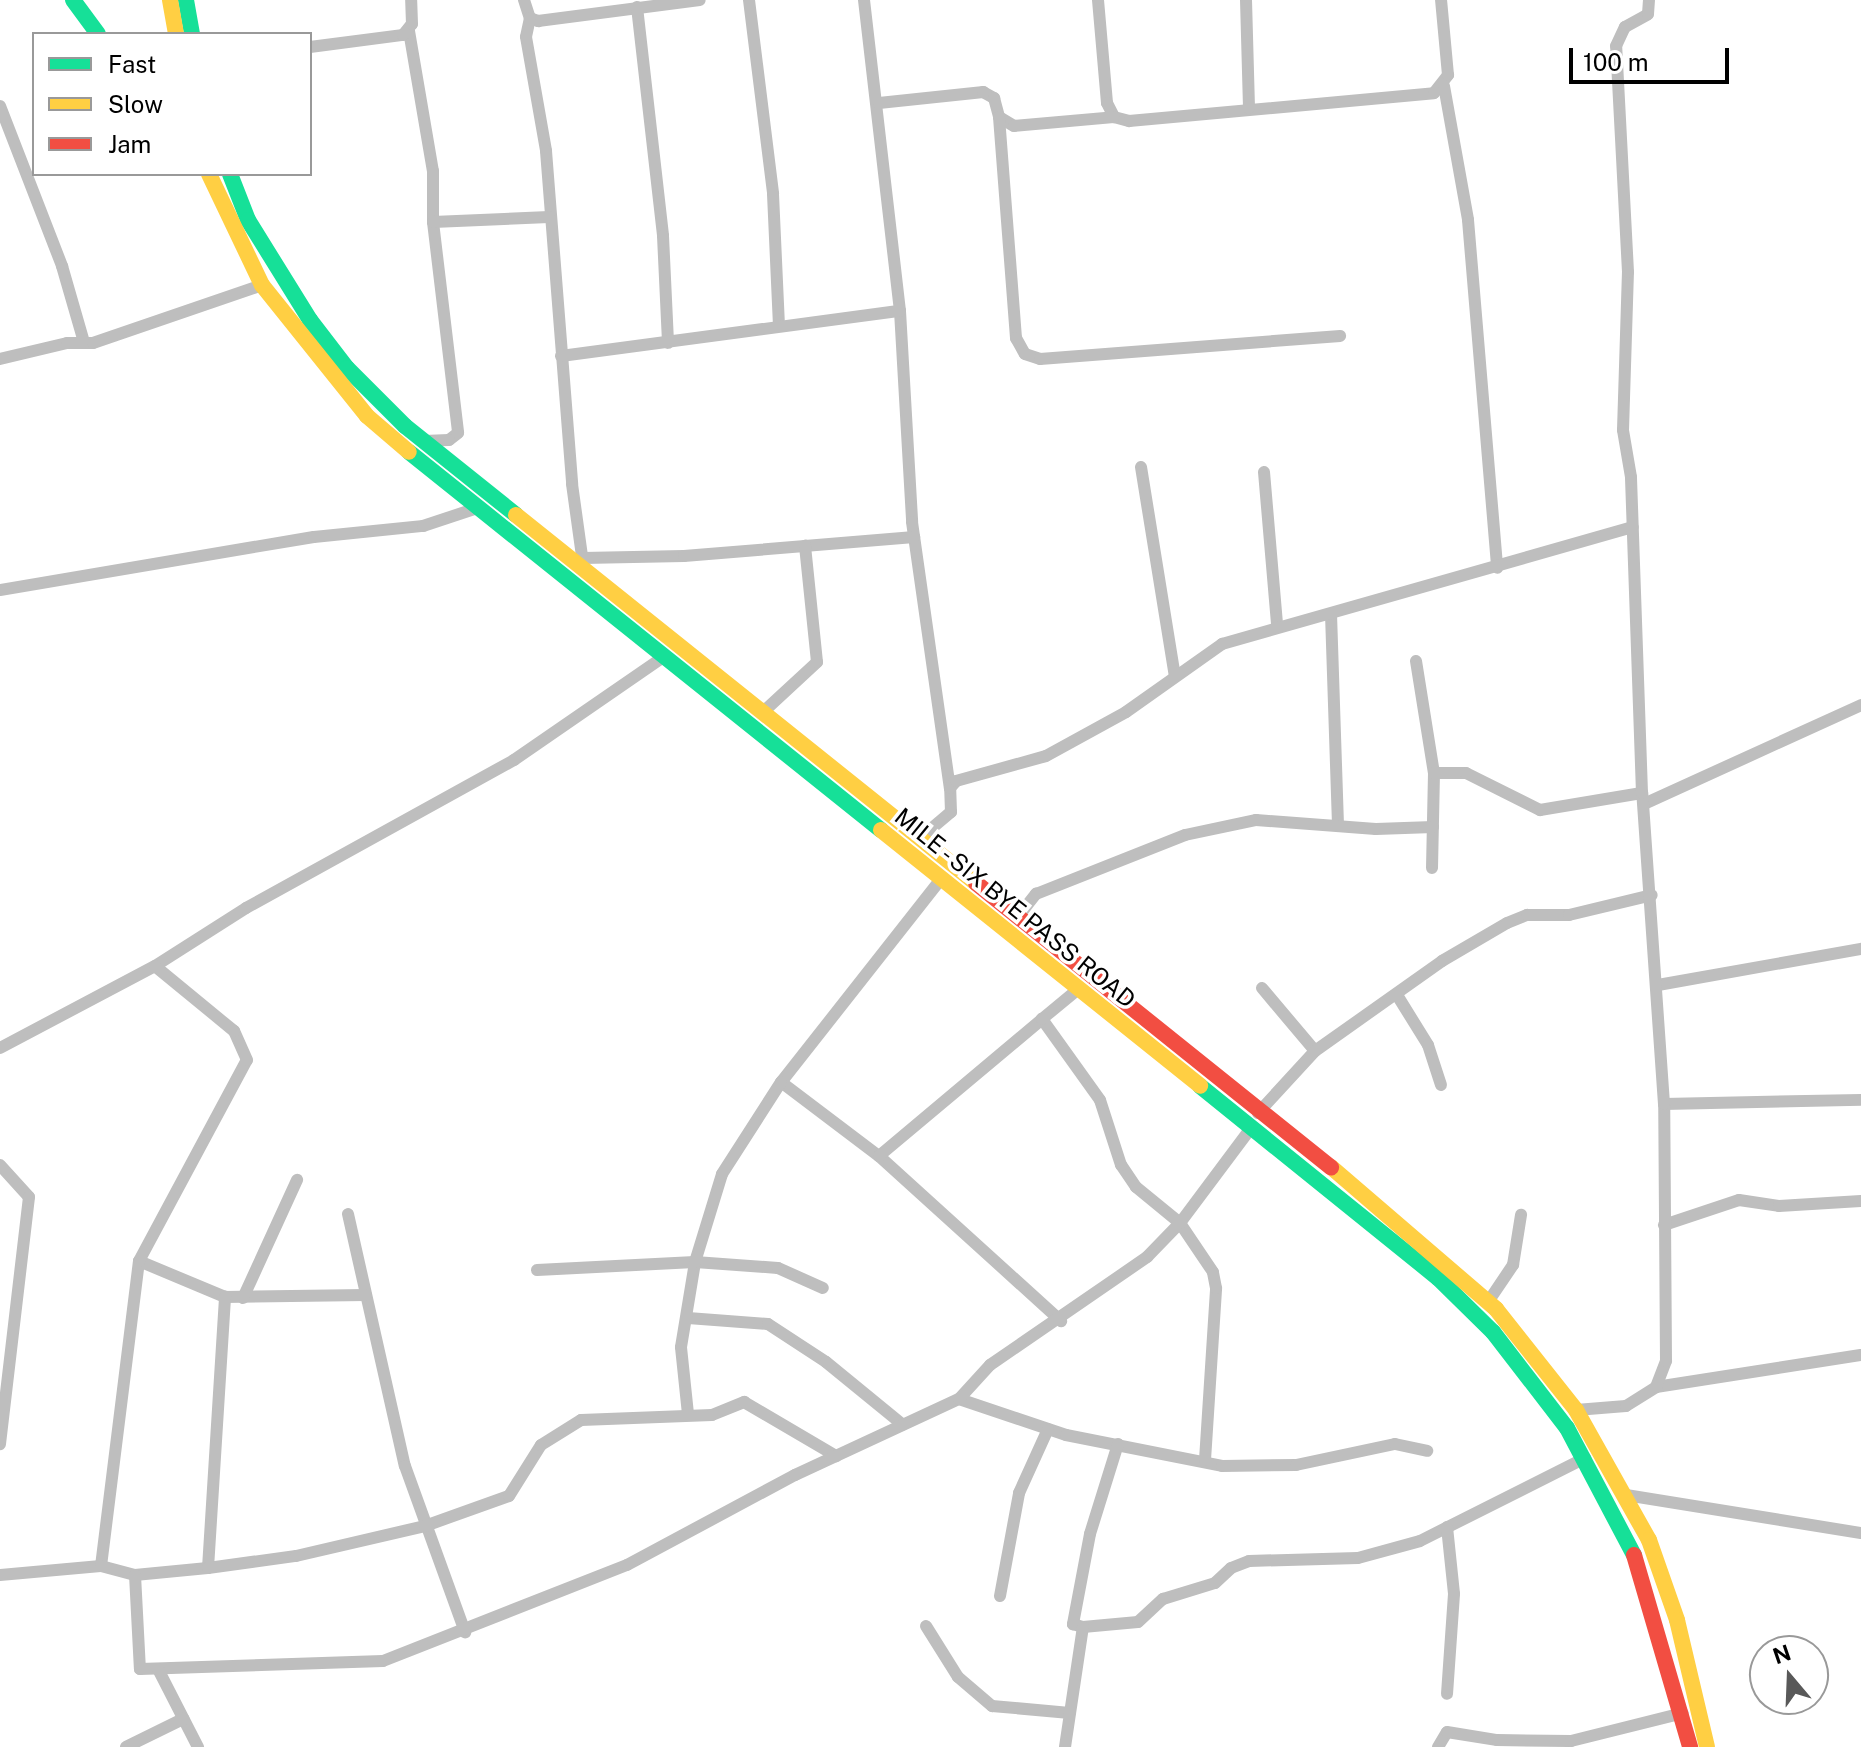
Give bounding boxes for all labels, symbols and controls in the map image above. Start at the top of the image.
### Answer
legend [32,32,312,176]
scale bar [1573,32,1733,82]
text: 100 m [1583,48,1649,76]
text: Fast [108,50,156,78]
text: Slow [108,90,163,118]
text: Jam [108,130,151,158]
street label: MILE - SIX BYE PASS ROAD [886,800,1144,1016]
north arrow [1749,1635,1829,1715]
text: N [1769,1639,1794,1669]

